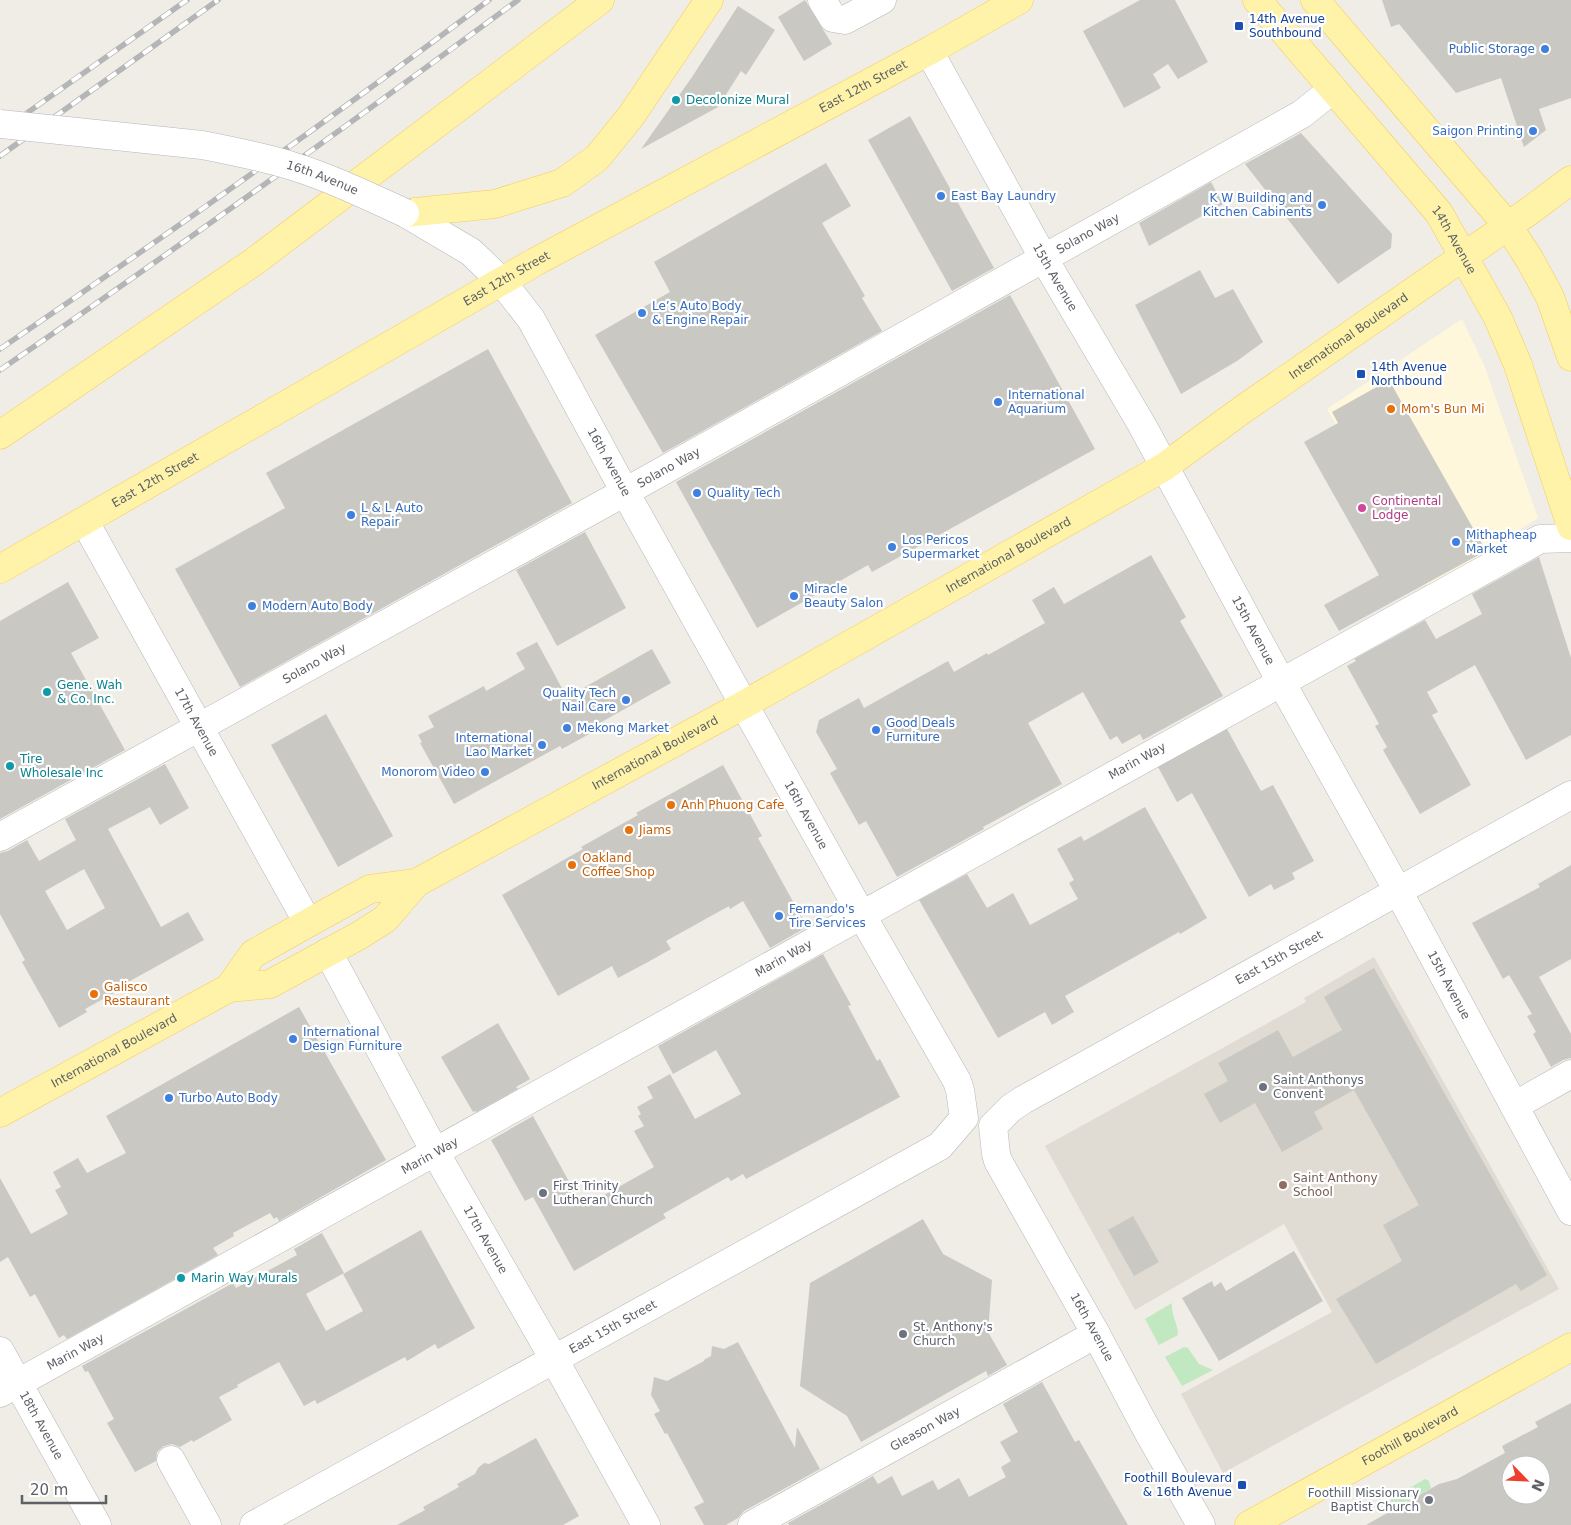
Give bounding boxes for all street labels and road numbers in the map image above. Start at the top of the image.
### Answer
street label: East 12th Street [817,57,910,116]
street label: 16th Avenue [285,158,361,198]
street label: 14th Avenue [1429,203,1479,276]
street label: Solano Way [1054,210,1122,257]
street label: 15th Avenue [1030,241,1080,314]
street label: East 12th Street [461,248,553,309]
street label: International Boulevard [1287,290,1411,382]
street label: 16th Avenue [584,425,634,499]
street label: Solano Way [635,444,703,491]
street label: East 12th Street [109,449,201,510]
street label: International Boulevard [944,514,1073,596]
street label: 15th Avenue [1229,594,1277,667]
street label: Solano Way [280,640,348,687]
street label: 17th Avenue [172,685,221,759]
street label: International Boulevard [590,713,721,793]
street label: Marin Way [1106,739,1168,782]
street label: 16th Avenue [781,778,831,852]
street label: East 15th Street [1233,928,1325,987]
street label: Marin Way [753,937,814,980]
street label: 15th Avenue [1425,948,1473,1022]
street label: International Boulevard [49,1011,179,1091]
street label: Marin Way [399,1134,461,1177]
street label: 17th Avenue [460,1203,510,1276]
street label: 16th Avenue [1067,1290,1117,1364]
street label: East 15th Street [567,1297,659,1356]
street label: Marin Way [44,1330,106,1373]
street label: 18th Avenue [17,1389,66,1462]
street label: Gleason Way [888,1404,963,1454]
street label: Foothill Boulevard [1359,1404,1461,1468]

